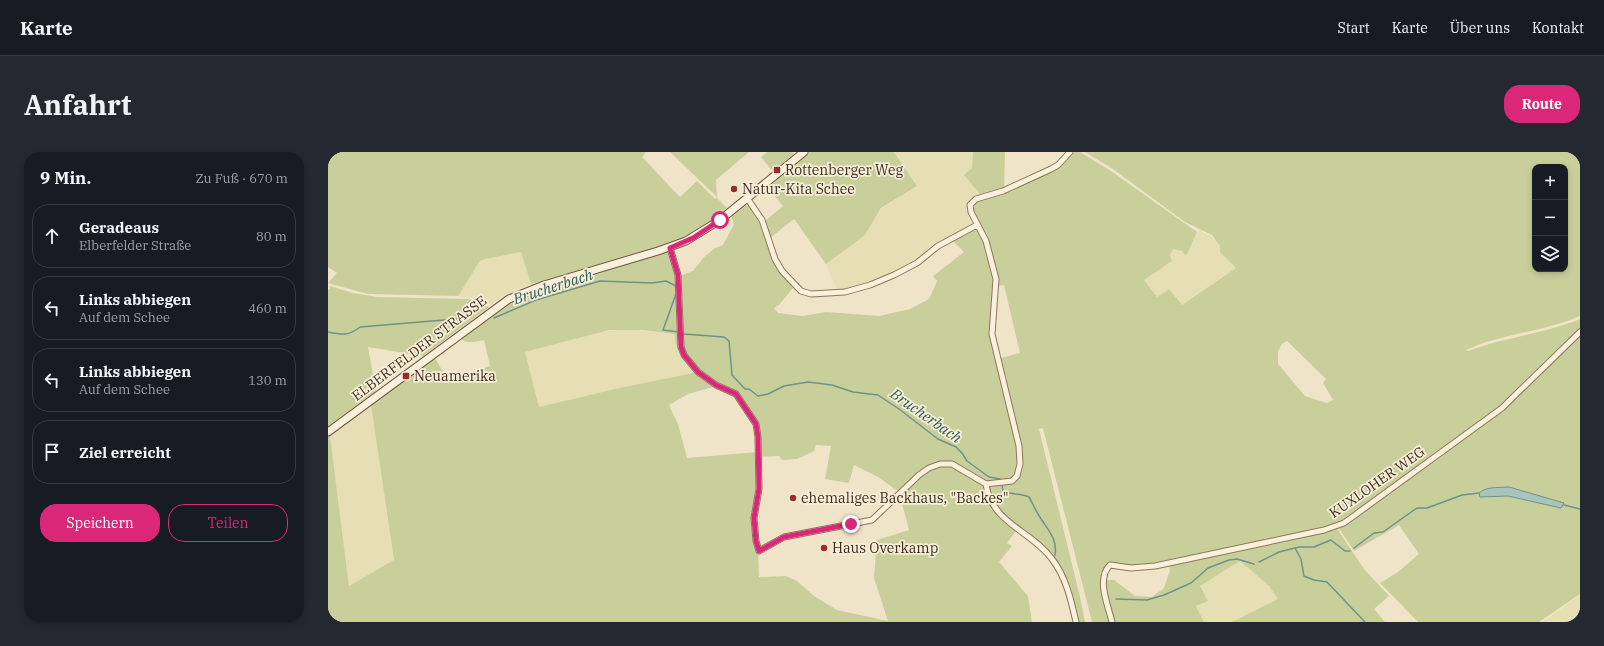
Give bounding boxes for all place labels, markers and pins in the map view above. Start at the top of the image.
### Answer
place label: Rottenberger Weg [785,161,903,179]
marker: Rottenberger Weg [772,165,782,175]
place label: Natur-Kita Schee [742,180,855,198]
marker: Natur-Kita Schee [729,184,739,194]
place label: Neuamerika [414,367,496,385]
marker: Neuamerika [401,371,411,381]
place label: ehemaliges Backhaus, "Backes" [801,489,1008,507]
marker: ehemaliges Backhaus, "Backes" [788,493,798,503]
place label: Haus Overkamp [832,539,938,557]
marker: Haus Overkamp [819,543,829,553]

